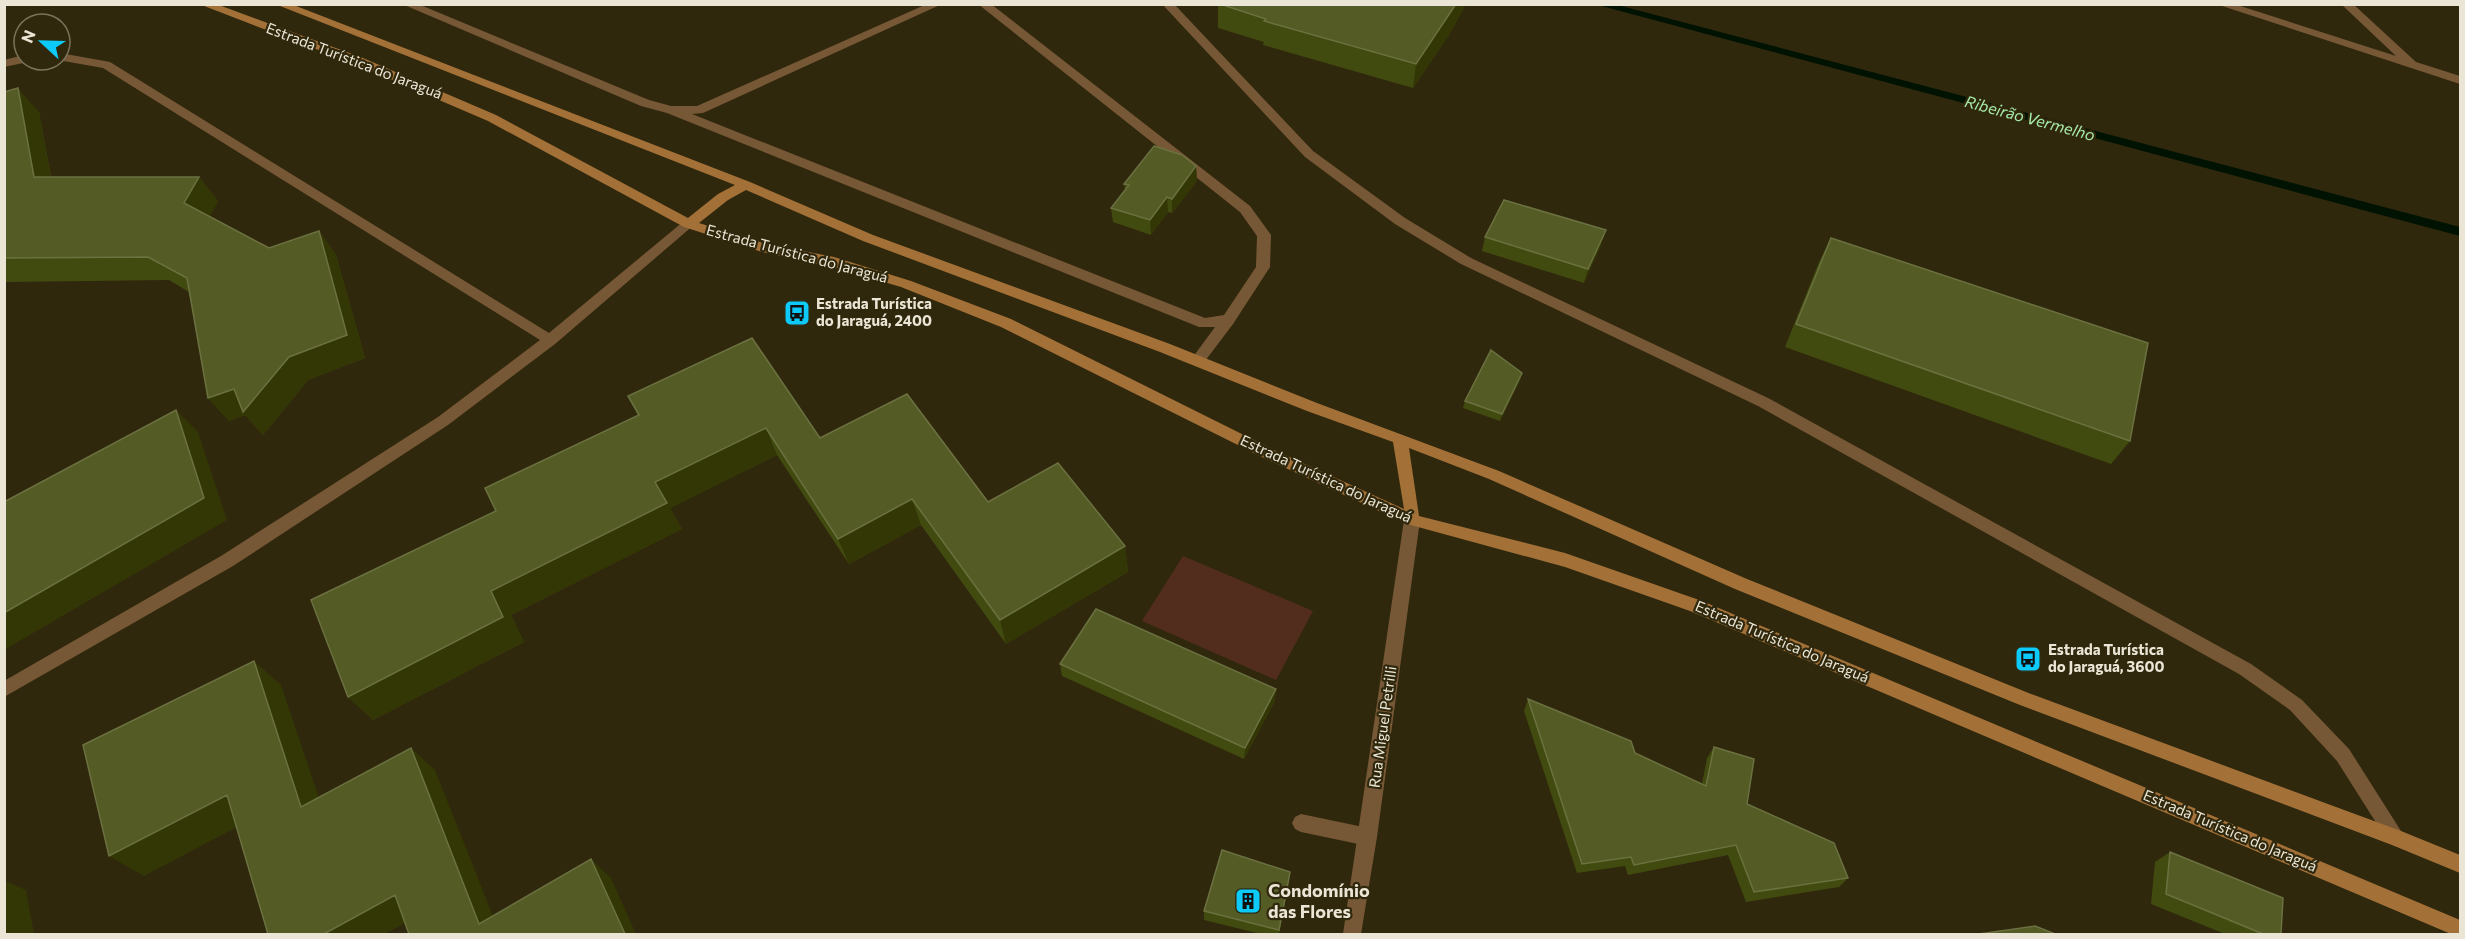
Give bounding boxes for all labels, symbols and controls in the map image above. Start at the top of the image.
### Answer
north arrow [12,12,72,72]
street label: Estrada Turística do Jaraguá [264,18,445,102]
text: N [17,27,39,45]
water label: Ribeirão Vermelho [1963,91,2097,144]
street label: Estrada Turística do Jaraguá [705,220,890,286]
place label: Estrada Turística do Jaraguá, 2400 [816,294,932,329]
bus stop icon: Estrada Turística do Jaraguá, 2400 [782,298,812,328]
street label: Estrada Turística do Jaraguá [1238,430,1415,526]
street label: Estrada Turística do Jaraguá [1693,596,1872,686]
place label: Estrada Turística do Jaraguá, 3600 [2048,640,2164,675]
bus stop icon: Estrada Turística do Jaraguá, 3600 [2013,644,2043,674]
street label: Rua Miguel Petrilli [1365,665,1399,789]
street label: Estrada Turística do Jaraguá [2141,785,2320,875]
place label: Condomínio das Flores [1268,879,1370,922]
building icon: Condomínio das Flores [1233,886,1263,916]

